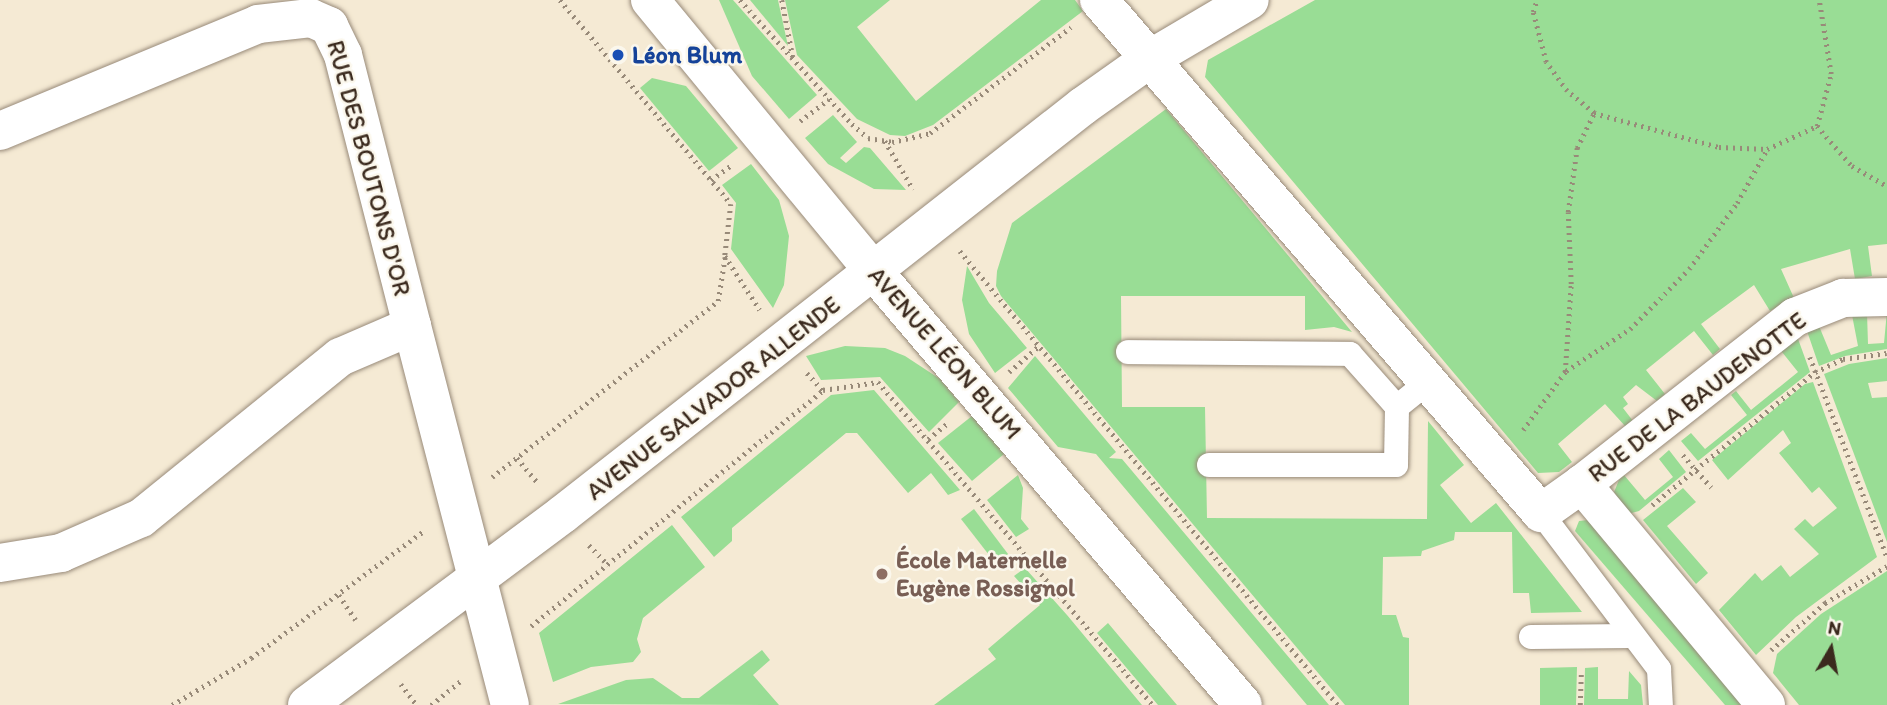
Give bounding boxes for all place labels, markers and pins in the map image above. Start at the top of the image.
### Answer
place label: Léon Blum [632,41,742,69]
marker: Léon Blum [610,47,626,63]
place label: École Maternelle Eugène Rossignol [896,546,1075,602]
marker: École Maternelle Eugène Rossignol [874,566,890,582]

